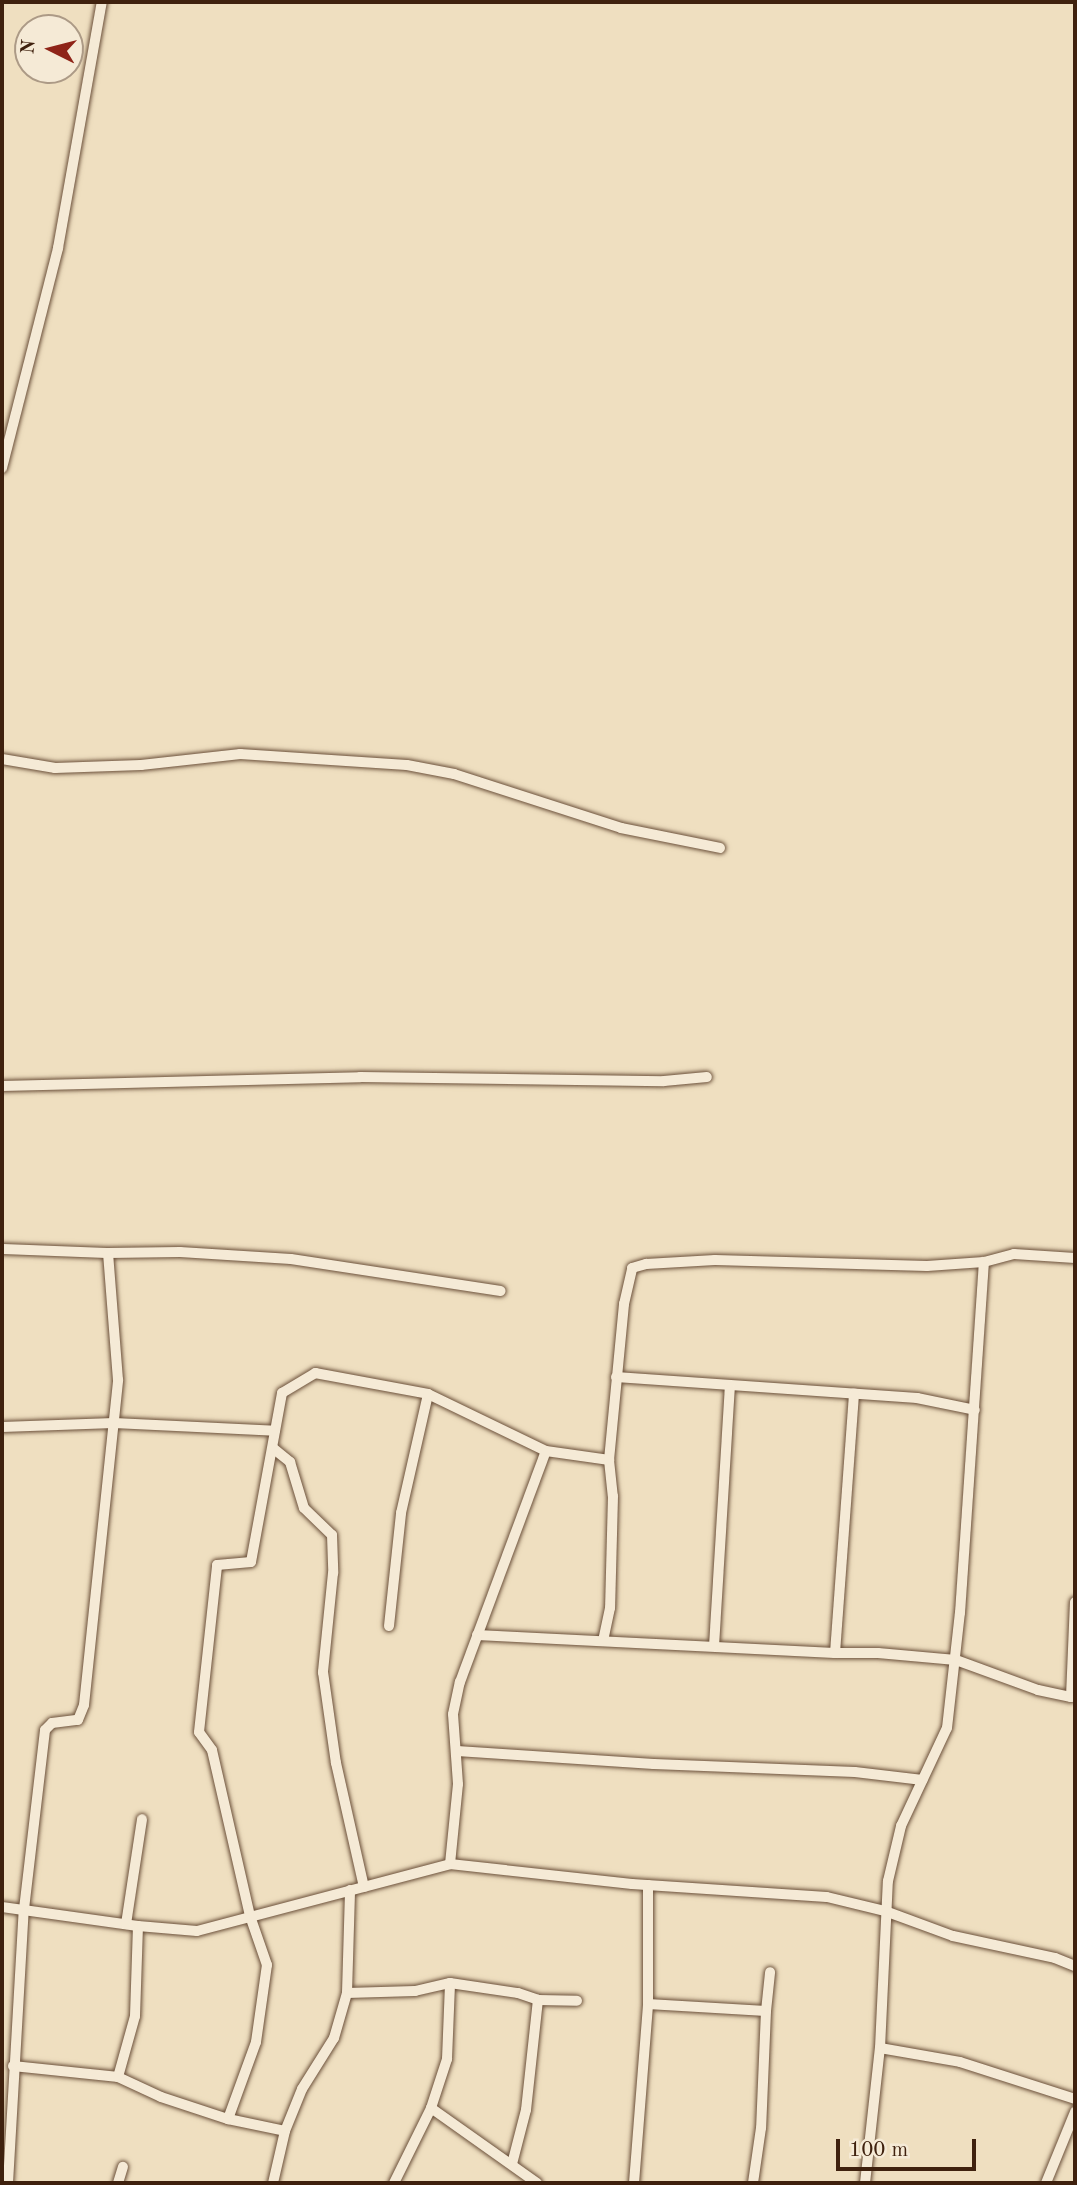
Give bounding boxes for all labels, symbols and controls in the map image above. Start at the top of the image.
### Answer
north arrow [14,14,84,84]
text: N [19,39,40,55]
scale bar [839,2126,979,2170]
text: 100 m [849,2140,908,2161]

